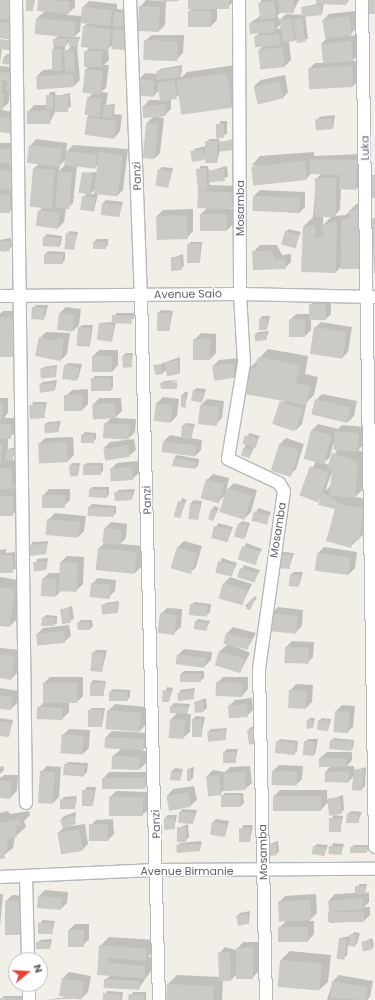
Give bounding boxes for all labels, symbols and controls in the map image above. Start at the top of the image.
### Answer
street label: Luka [358,135,372,161]
street label: Panzi [130,162,144,190]
street label: Mosamba [233,180,247,236]
street label: Avenue Saio [154,287,222,301]
street label: Panzi [140,486,154,514]
street label: Mosamba [267,501,289,559]
street label: Panzi [149,810,163,838]
street label: Mosamba [256,824,270,880]
street label: Avenue Birmanie [140,864,234,878]
north arrow [8,952,48,992]
text: N [30,962,47,975]

